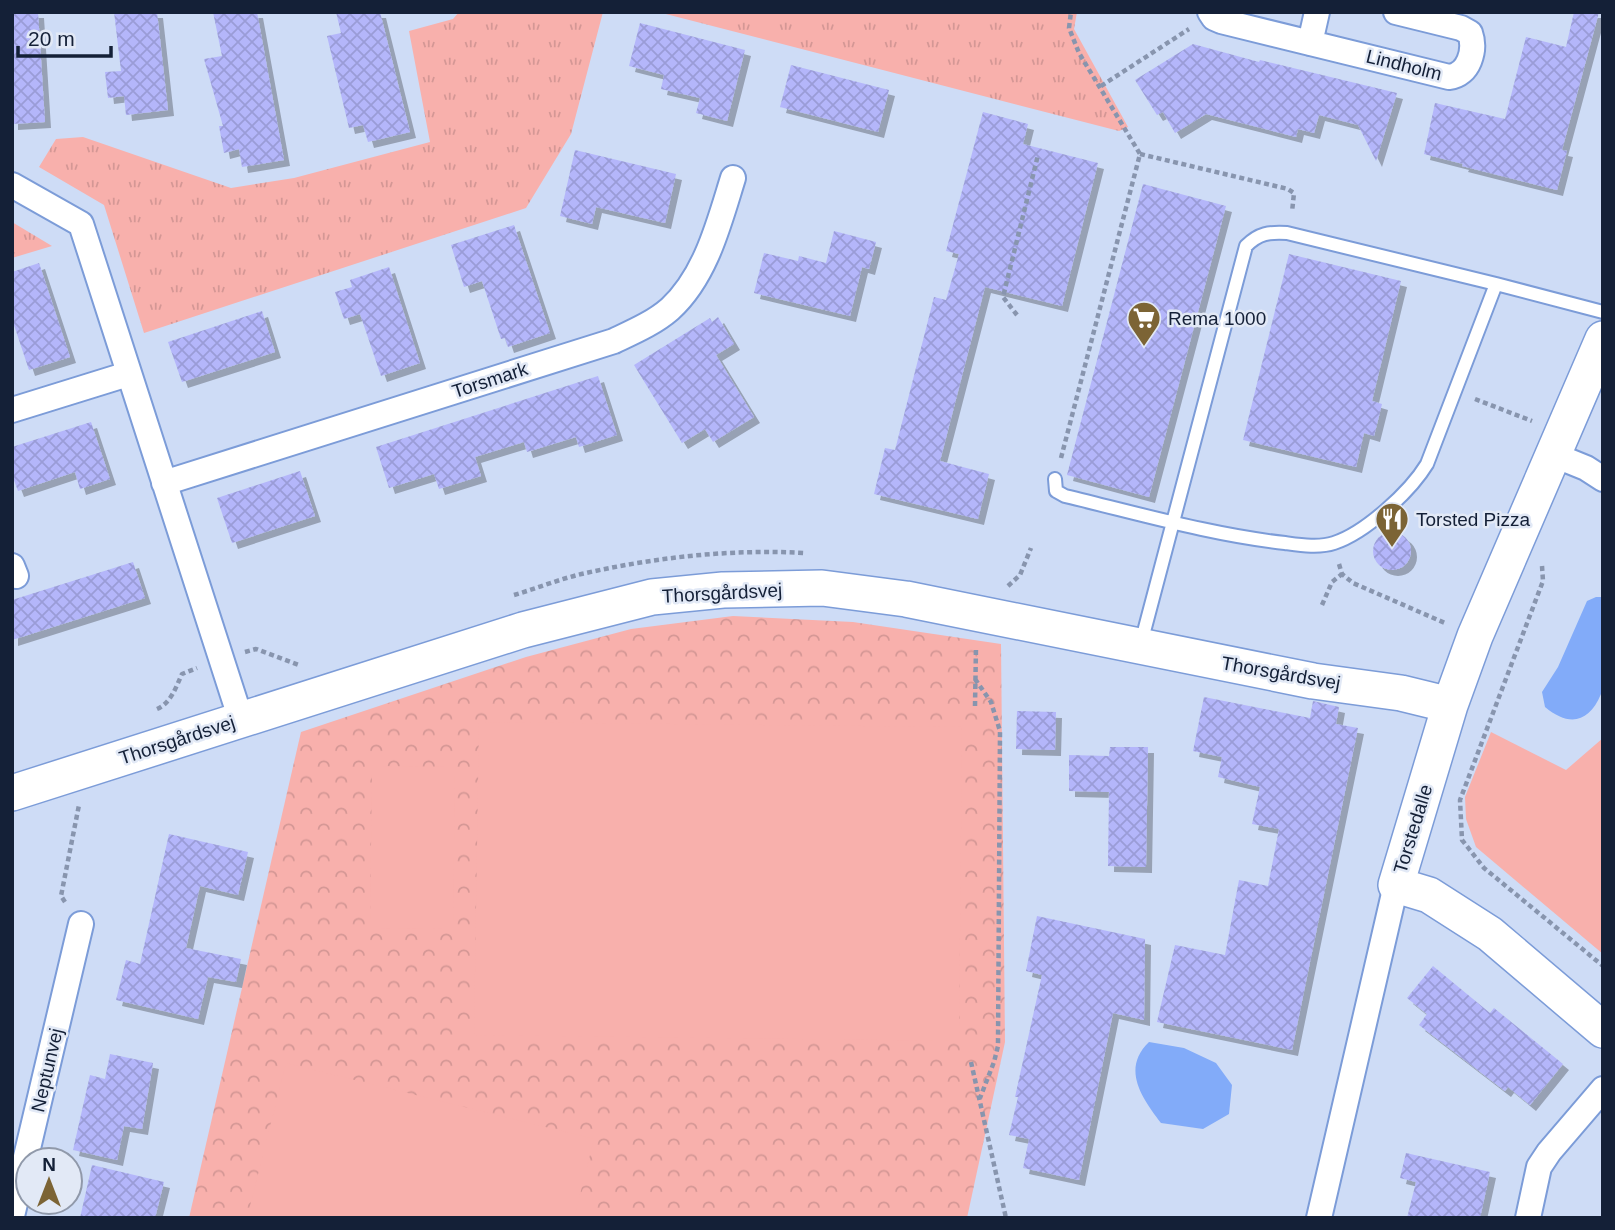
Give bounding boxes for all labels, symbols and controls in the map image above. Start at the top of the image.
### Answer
scale bar [18,14,110,58]
text: 20 m [28,27,75,50]
street label: Lindholm [1364,45,1444,85]
supermarket icon: Rema 1000 [1125,299,1163,348]
place label: Rema 1000 [1168,308,1266,329]
street label: Torsmark [450,358,531,402]
restaurant icon: Torsted Pizza [1373,500,1411,549]
place label: Torsted Pizza [1416,509,1530,530]
street label: Thorsgårdsvej [661,579,783,607]
street label: Thorsgårdsvej [1220,652,1342,694]
street label: Thorsgårdsvej [117,711,237,769]
street label: Torstedalle [1390,782,1436,876]
street label: Neptunvej [27,1026,67,1114]
north arrow [14,1146,84,1216]
text: N [42,1154,56,1175]

